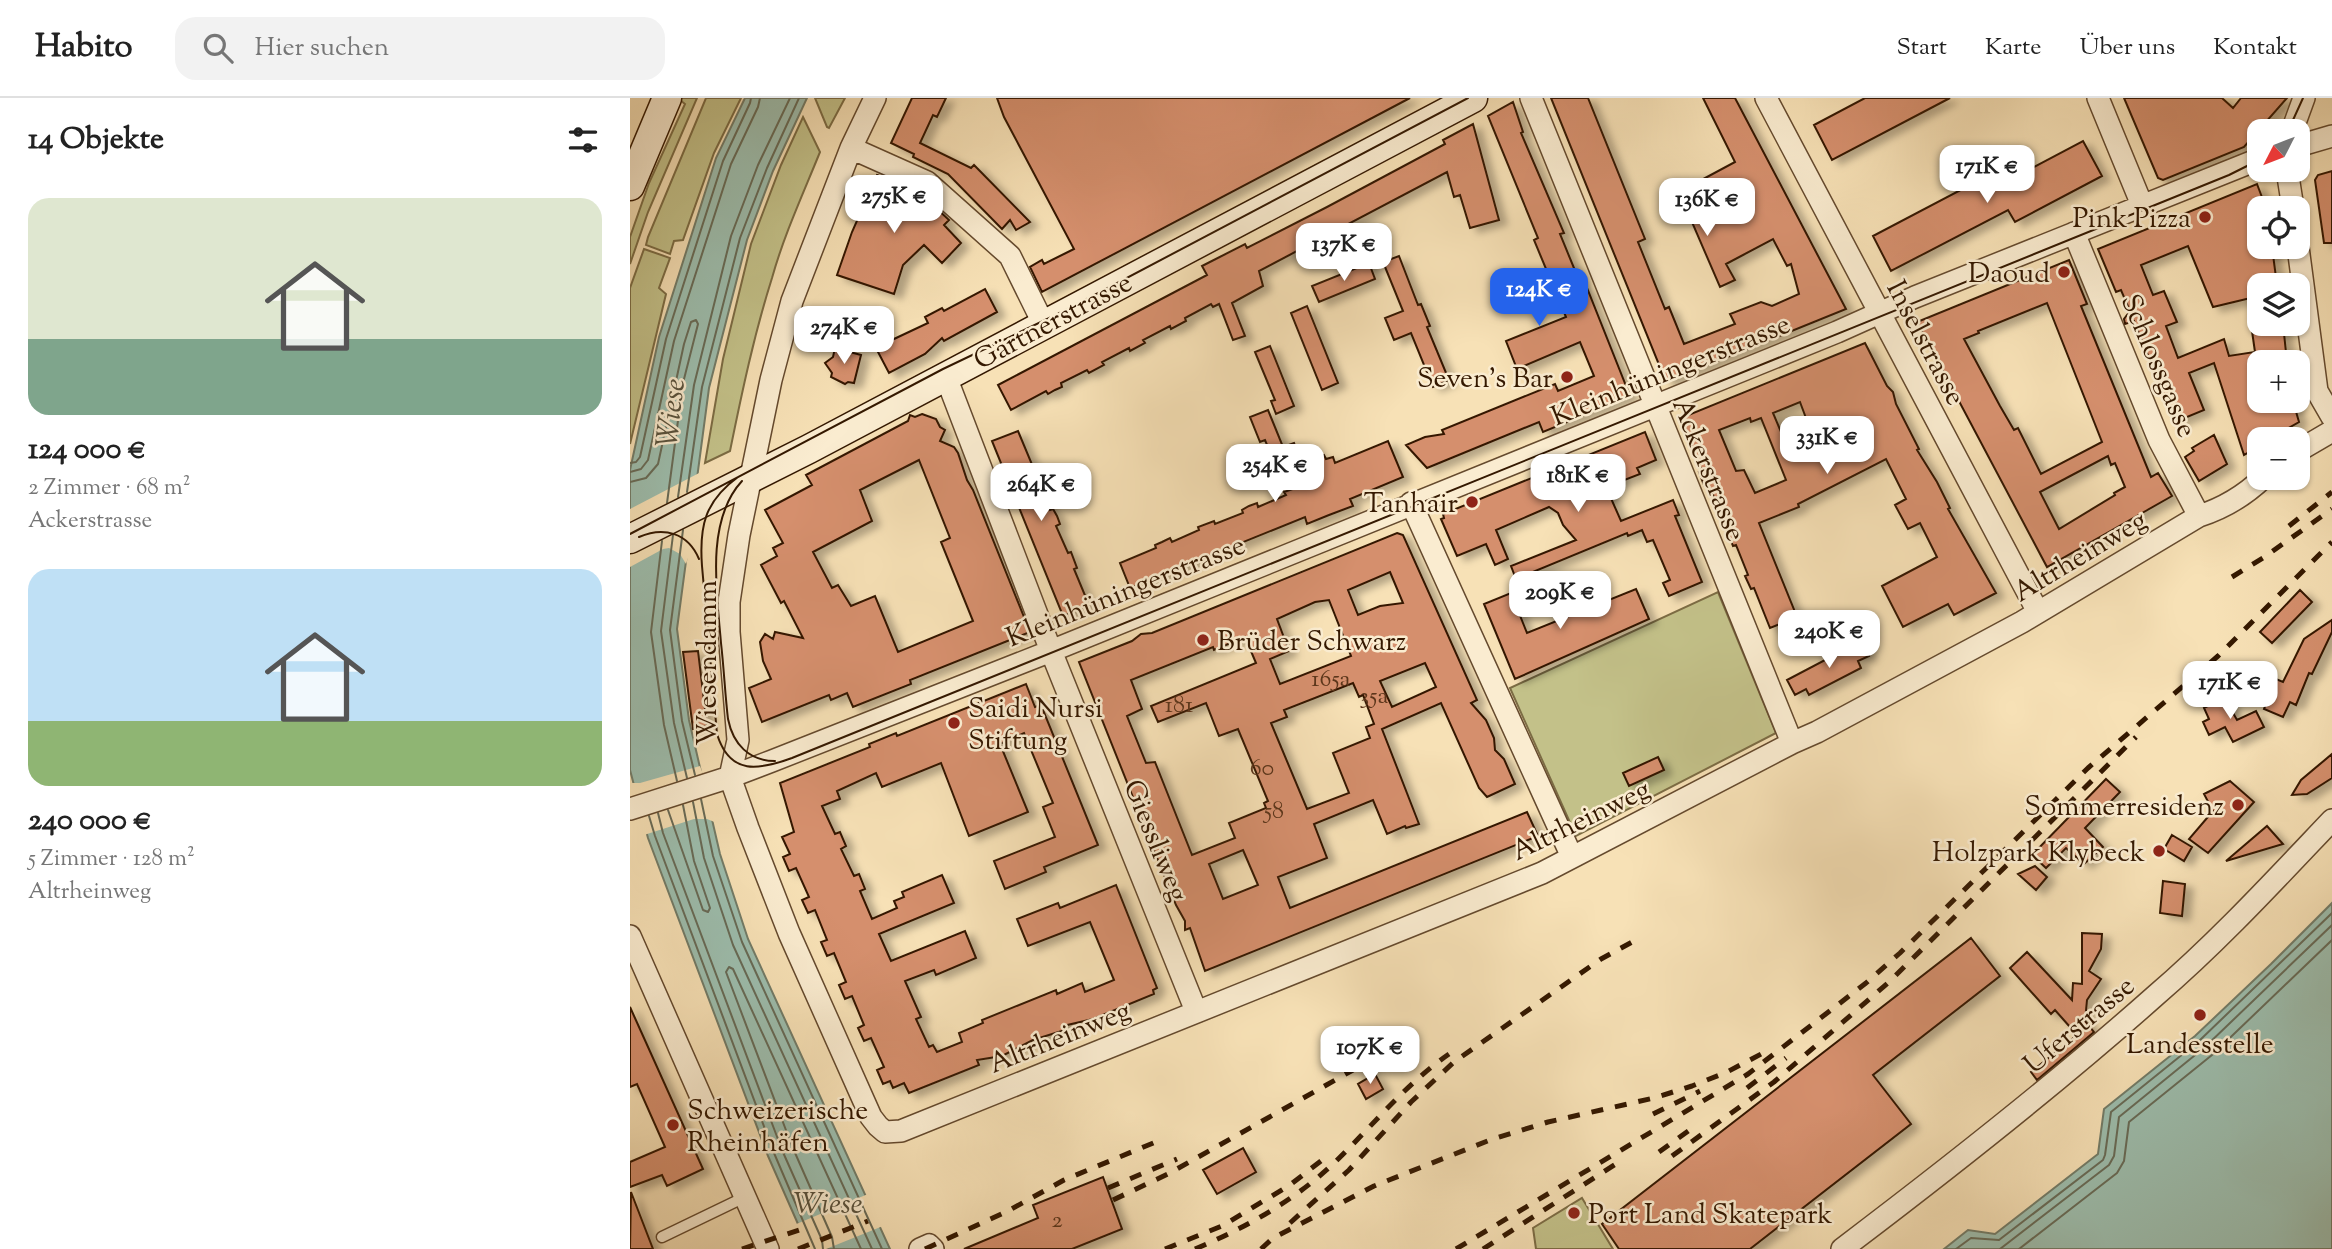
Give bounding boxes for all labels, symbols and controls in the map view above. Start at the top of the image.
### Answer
search box [175,17,665,80]
text: Habito [35,24,133,72]
icon: search [199,29,237,67]
text: Hier suchen [255,30,389,67]
text: Start [1896,31,1947,65]
text: Karte [1985,31,2041,65]
text: Über uns [2079,31,2175,65]
text: Kontakt [2213,31,2297,65]
text: 14 Objekte [28,119,164,162]
north arrow [2247,119,2310,182]
map controls [2247,119,2310,490]
icon: filters [564,121,602,159]
pin: 171K € [1930,146,2044,205]
text: 171K € [1956,151,2018,184]
pin: 275K € [837,176,951,235]
pin: 136K € [1650,178,1764,238]
text: 275K € [861,181,927,214]
text: 136K € [1675,184,1739,217]
button: locate [2247,196,2310,259]
place label: Pink Pizza [2072,200,2191,240]
marker: Pink Pizza [2197,209,2213,225]
pin: 137K € [1287,223,1401,283]
text: 137K € [1312,229,1376,262]
icon: home [252,243,378,369]
place label: Daoud [1968,255,2050,295]
street label: Gärtnerstrasse [967,264,1140,381]
marker: Daoud [2056,264,2072,280]
pin: 124K € [1482,268,1596,328]
button: layers [2247,273,2310,336]
text: 124K € [1506,274,1572,307]
street label: Inselstrasse [1875,274,1974,413]
street label: Schlossgasse [2109,288,2205,444]
pin: 274K € [787,306,901,366]
street label: Kleinhüningerstrasse [1546,306,1797,438]
text: 274K € [810,312,878,345]
button: + [2247,350,2310,413]
place label: Seven's Bar [1417,360,1553,400]
marker: Seven's Bar [1559,369,1575,385]
water label: Wiese [647,376,698,450]
street label: Ackerstrasse [1660,393,1754,548]
pin: 331K € [1770,416,1884,476]
text: 331K € [1796,422,1858,455]
button: − [2247,427,2310,490]
text: 124 000 € [28,429,146,472]
pin: 254K € [1218,444,1332,504]
text: 254K € [1242,450,1308,483]
pin: 181K € [1521,454,1635,514]
text: 181K € [1547,460,1609,493]
pin: 264K € [984,464,1098,523]
text: 264K € [1006,469,1076,502]
text: 2 Zimmer · 68 m² [28,472,191,505]
place label: Tanhair [1364,485,1458,525]
marker: Tanhair [1464,494,1480,510]
street label: Altrheinweg [2006,502,2155,613]
text: Ackerstrasse [28,505,152,538]
street label: Kleinhüningerstrasse [1001,527,1252,659]
pin: 209K € [1503,572,1617,631]
text: 209K € [1525,577,1595,610]
street label: Wiesendamm [689,580,729,746]
pin: 240K € [1772,610,1886,670]
icon: home [252,614,378,740]
text: 240K € [1794,616,1864,649]
place label: Brüder Schwarz [1217,623,1406,663]
marker: Brüder Schwarz [1195,632,1211,648]
pin: 171K € [2173,662,2287,721]
house number: 165a [1311,663,1351,697]
text: 171K € [2199,667,2261,700]
house number: 35a [1360,680,1388,714]
house number: 181 [1165,689,1193,723]
place label: Saidi Nursi Stiftung [968,690,1103,762]
marker: Saidi Nursi Stiftung [946,715,962,731]
house number: 60 [1250,752,1274,786]
street label: Altrheinweg [1505,771,1657,873]
street label: Giessliweg [1112,774,1197,908]
place label: Sommerresidenz [2024,788,2224,828]
house number: 58 [1262,795,1284,829]
marker: Sommerresidenz [2230,797,2246,813]
text: 240 000 € [28,800,152,843]
place label: Holzpark Klybeck [1932,834,2145,874]
text: 5 Zimmer · 128 m² [28,843,195,876]
marker: Holzpark Klybeck [2151,843,2167,859]
text: Altrheinweg [28,876,151,909]
street label: Uferstrasse [2016,968,2144,1085]
street label: Altrheinweg [983,992,1137,1085]
marker: Landesstelle [2192,1007,2208,1023]
pin: 107K € [1313,1026,1427,1086]
place label: Landesstelle [2126,1026,2274,1066]
text: 107K € [1337,1032,1403,1065]
place label: Schweizerische Rheinhäfen [687,1092,868,1164]
marker: Schweizerische Rheinhäfen [665,1117,681,1133]
water label: Wiese [793,1184,863,1227]
place label: Port Land Skatepark [1588,1196,1833,1236]
house number: 2 [1051,1204,1063,1238]
marker: Port Land Skatepark [1566,1205,1582,1221]

